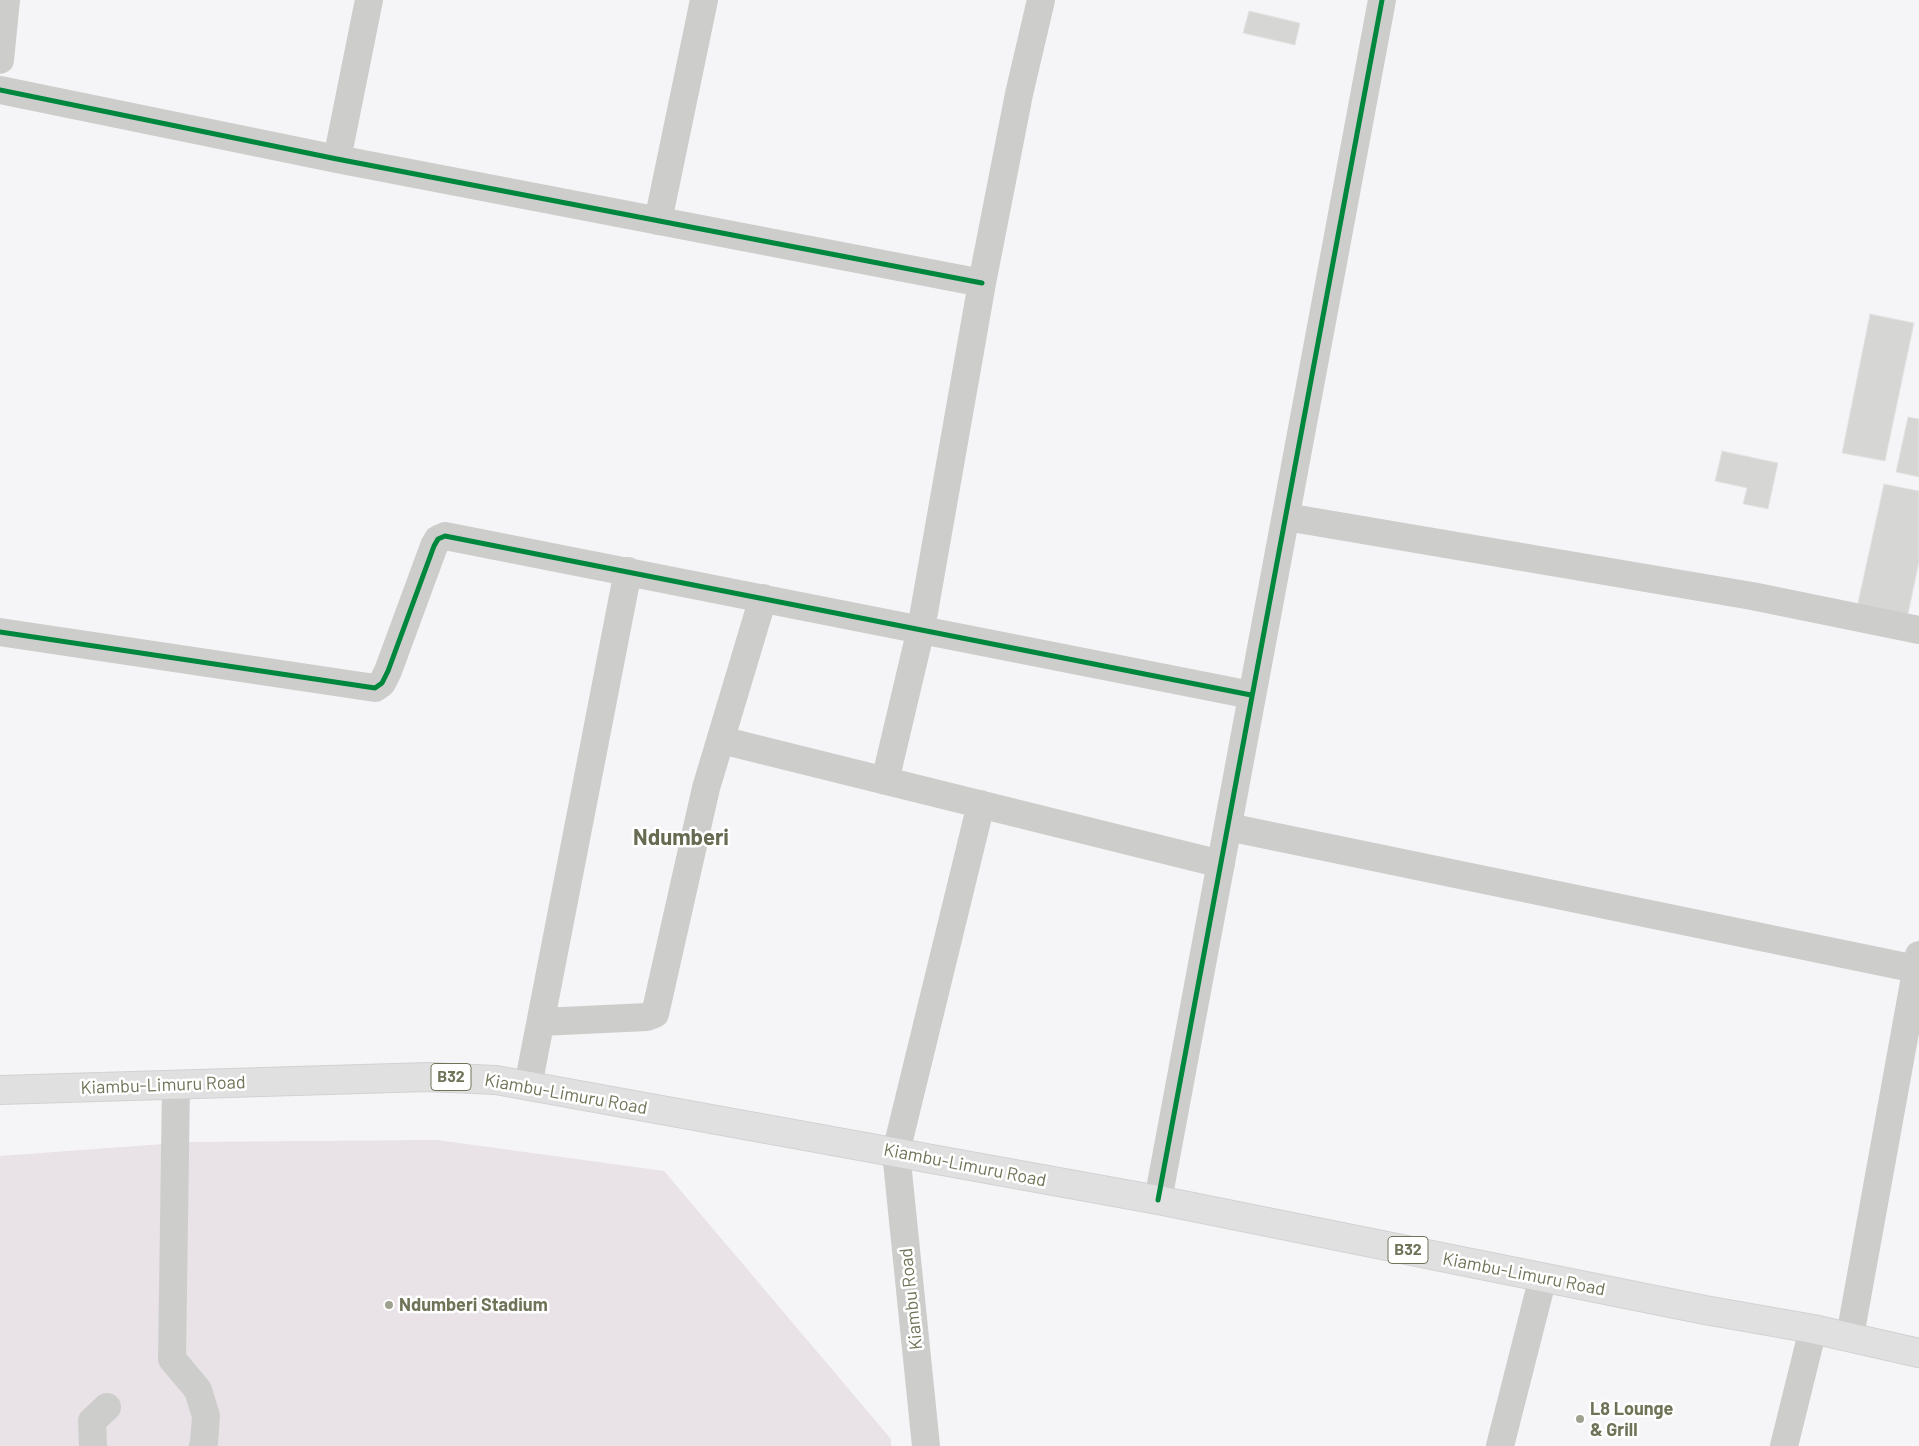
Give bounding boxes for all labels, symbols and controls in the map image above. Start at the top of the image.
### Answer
district label: Ndumberi [633,825,729,851]
road number: B32 [431,1064,471,1090]
street label: Kiambu-Limuru Road [483,1069,649,1119]
street label: Kiambu-Limuru Road [80,1071,246,1099]
street label: Kiambu-Limuru Road [882,1139,1048,1191]
road number: B32 [1388,1236,1428,1264]
street label: Kiambu Road [895,1247,927,1351]
street label: Kiambu-Limuru Road [1441,1248,1607,1300]
place label: Ndumberi Stadium [399,1294,548,1316]
marker: Ndumberi Stadium [383,1299,395,1311]
place label: L8 Lounge & Grill [1590,1398,1673,1440]
marker: L8 Lounge & Grill [1574,1413,1586,1425]

